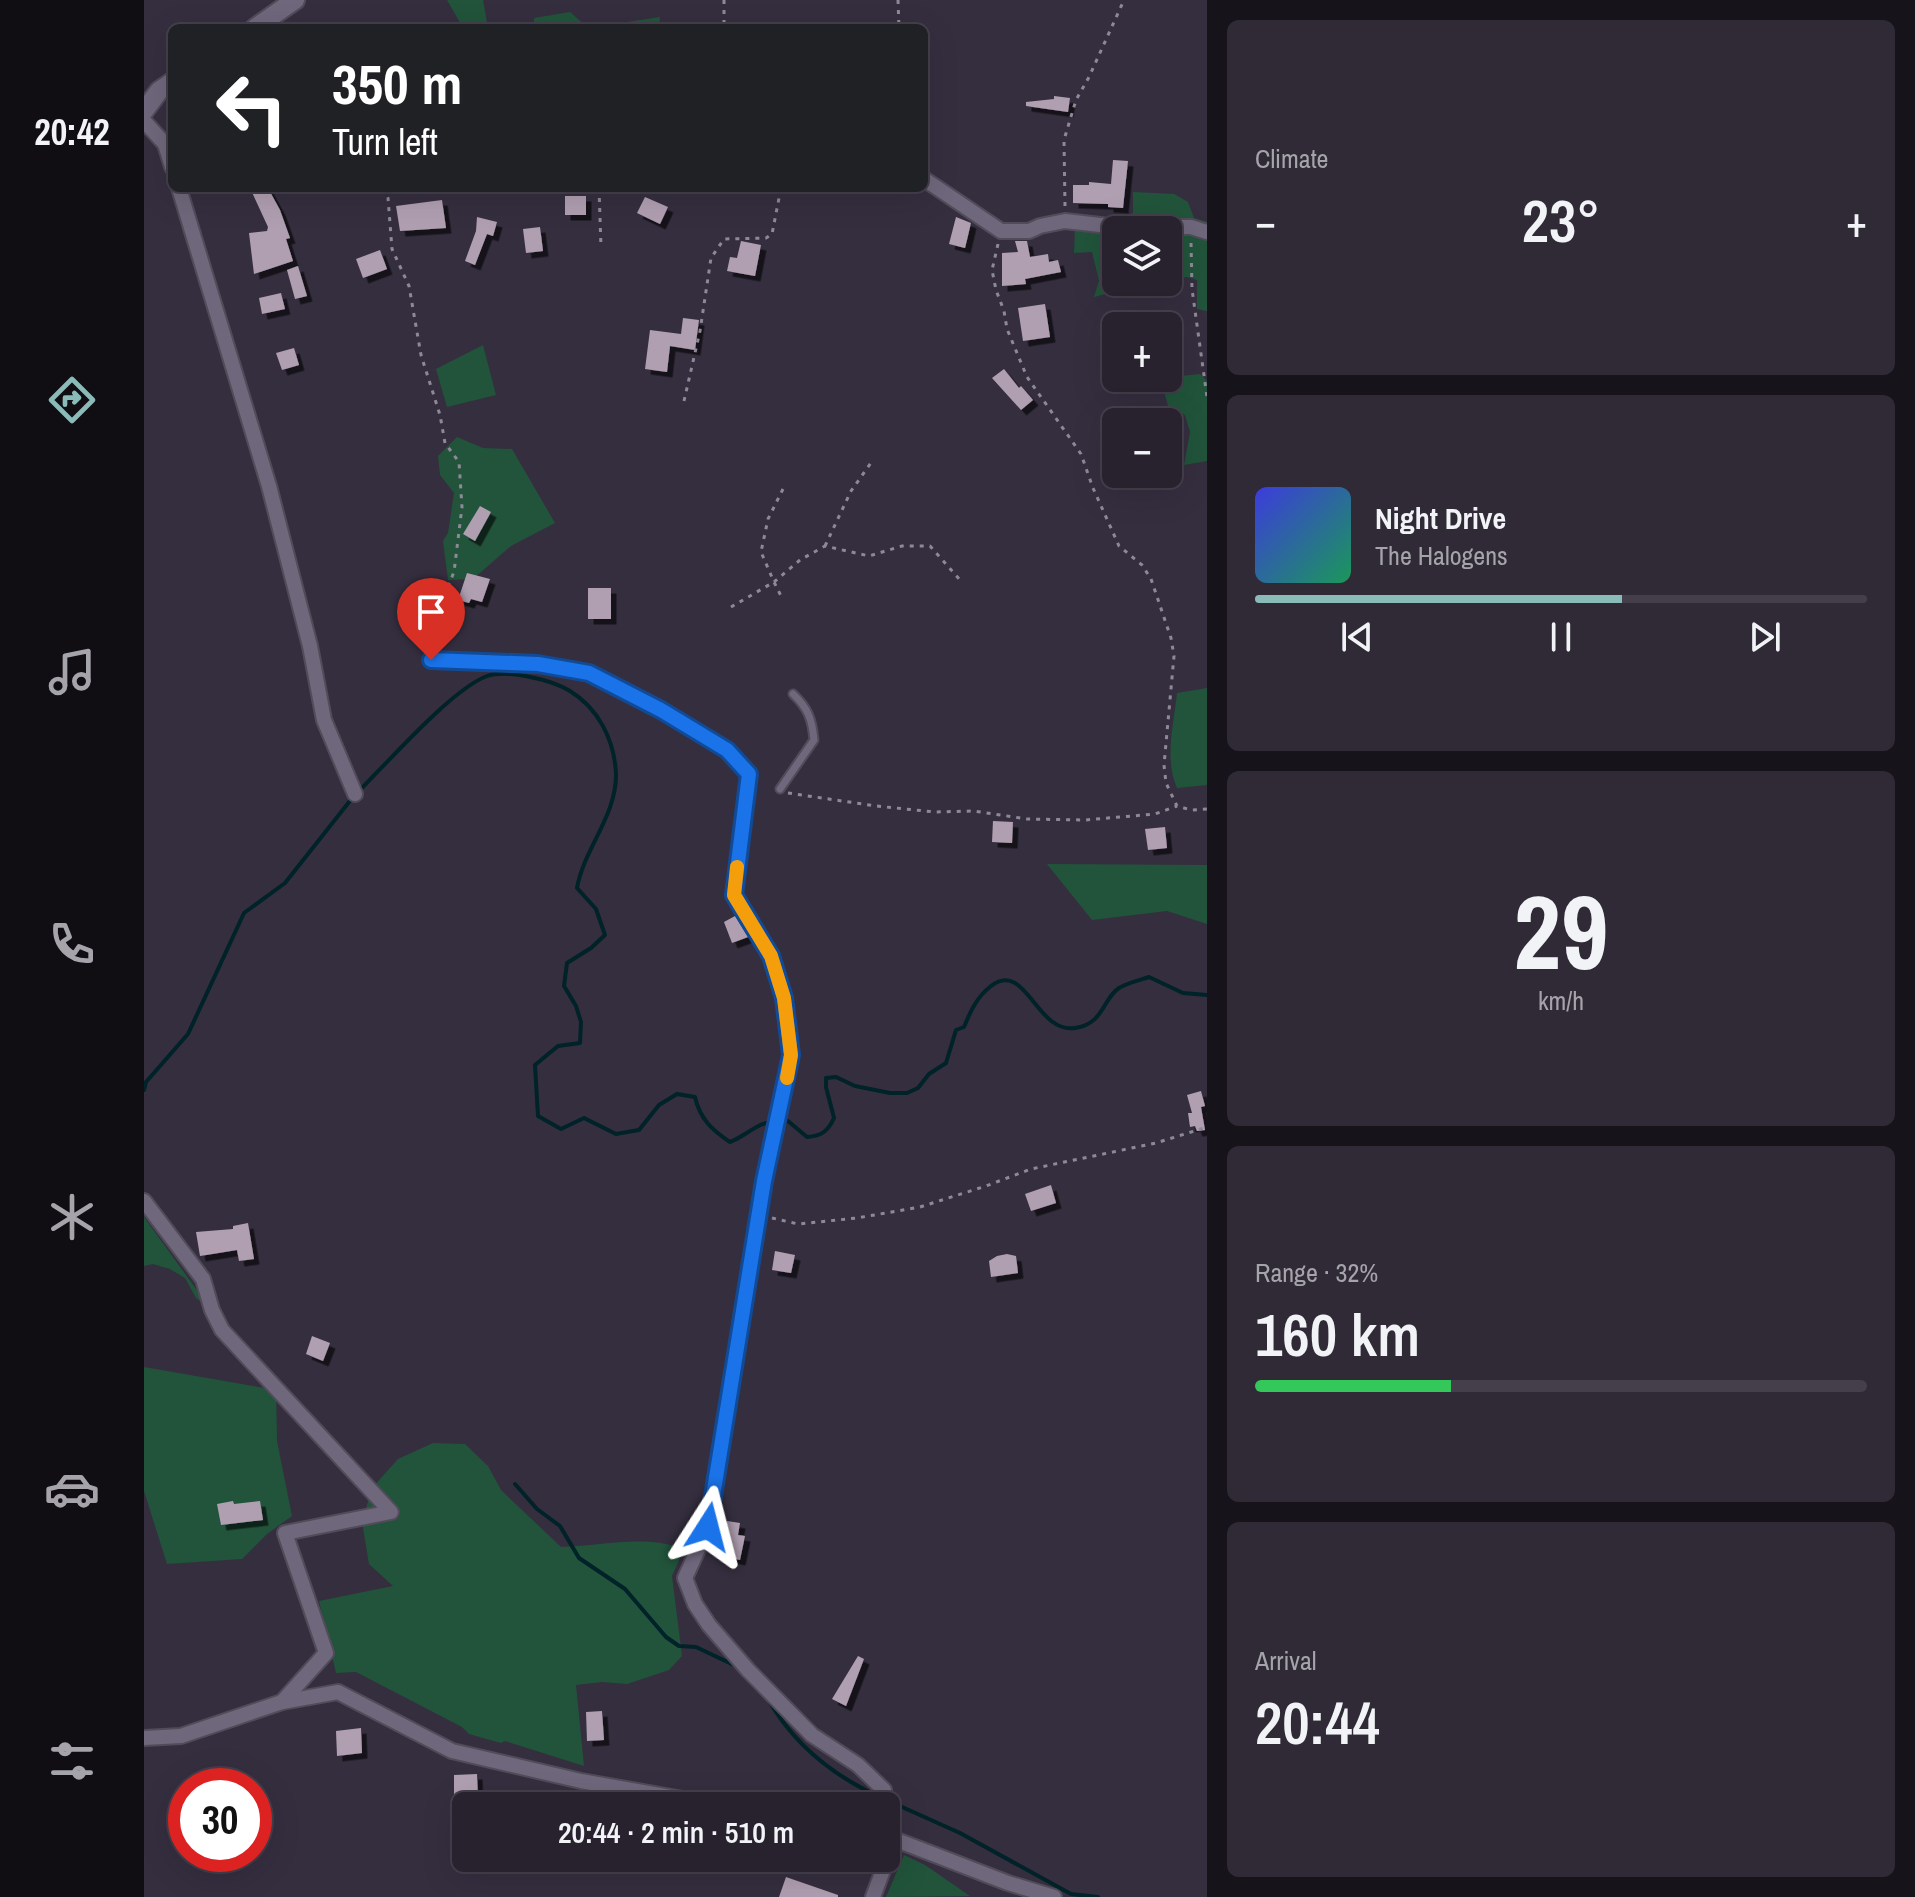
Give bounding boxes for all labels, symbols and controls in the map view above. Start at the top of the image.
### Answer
text: 350 m [332,46,462,121]
icon: left [200,56,304,160]
text: 20:42 [34,108,110,156]
text: Turn left [332,118,438,166]
text: Climate [1255,141,1328,176]
text: 23° [1522,180,1600,261]
text: − [1255,191,1276,251]
text: + [1846,191,1867,251]
map controls [1102,216,1182,488]
button: layers [1102,216,1182,296]
button: + [1102,312,1182,392]
icon: directions [44,372,100,428]
button: − [1102,408,1182,488]
text: Night Drive [1375,498,1506,538]
text: The Halogens [1375,538,1508,573]
pin [397,578,465,660]
icon: arrive [409,590,453,634]
icon: previous [1335,615,1379,659]
icon: pause [1539,615,1583,659]
icon: next [1743,615,1787,659]
icon: music [44,644,100,700]
text: 29 [1514,861,1608,1001]
icon: phone [44,916,100,972]
text: km/h [1538,983,1584,1018]
icon: climate [44,1189,100,1245]
text: Range · 32% [1255,1255,1378,1290]
text: 160 km [1255,1294,1420,1375]
icon: car [44,1461,100,1517]
position arrow [666,1485,750,1569]
text: Arrival [1255,1643,1317,1678]
text: 20:44 [1255,1682,1380,1763]
icon: filters [44,1733,100,1789]
speed limit sign: 30 [168,1768,272,1872]
text: 20:44 · 2 min · 510 m [558,1812,794,1852]

